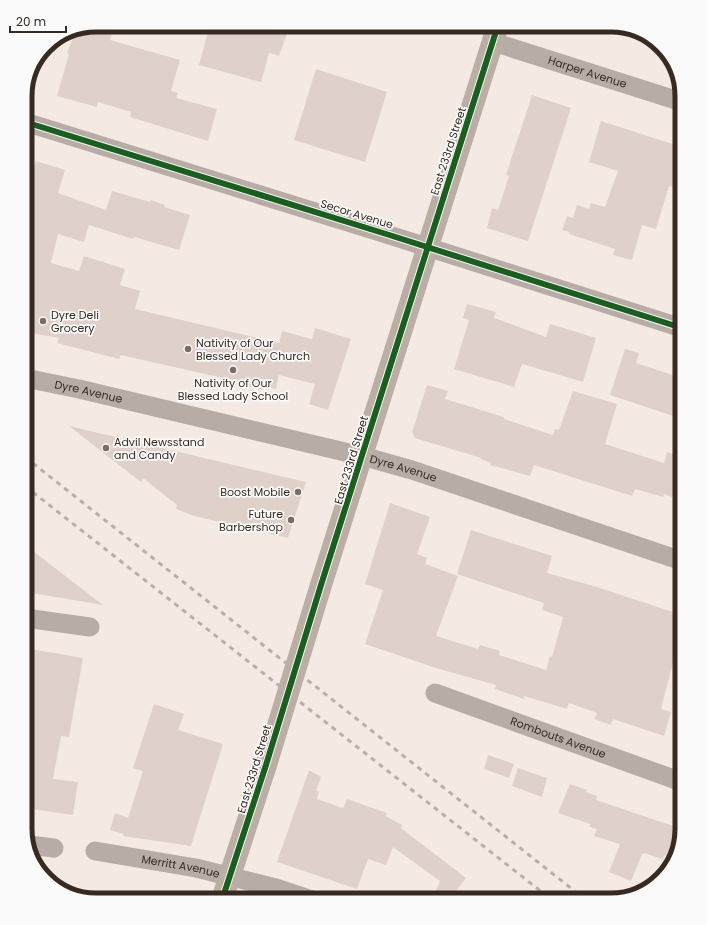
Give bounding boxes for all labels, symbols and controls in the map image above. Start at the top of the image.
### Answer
scale bar [10,8,66,34]
text: 20 m [16,13,46,30]
street label: Harper Avenue [546,52,629,92]
street label: East 233rd Street [426,105,470,197]
street label: Secor Avenue [319,195,396,233]
place label: Dyre Deli Grocery [51,307,99,336]
marker: Dyre Deli Grocery [38,316,48,326]
place label: Nativity of Our Blessed Lady Church [196,335,310,364]
marker: Nativity of Our Blessed Lady Church [183,344,193,354]
marker: Nativity of Our Blessed Lady School [228,365,238,375]
place label: Nativity of Our Blessed Lady School [178,375,288,404]
street label: Dyre Avenue [53,376,124,407]
street label: East 233rd Street [330,414,372,506]
place label: Advil Newsstand and Candy [114,434,204,463]
marker: Advil Newsstand and Candy [101,443,111,453]
street label: Dyre Avenue [368,451,439,486]
place label: Boost Mobile [220,484,290,500]
marker: Boost Mobile [293,487,303,497]
place label: Future Barbershop [219,506,283,535]
marker: Future Barbershop [286,515,296,525]
street label: Rombouts Avenue [508,713,608,762]
street label: East 233rd Street [233,723,275,815]
street label: Merritt Avenue [140,851,222,882]

